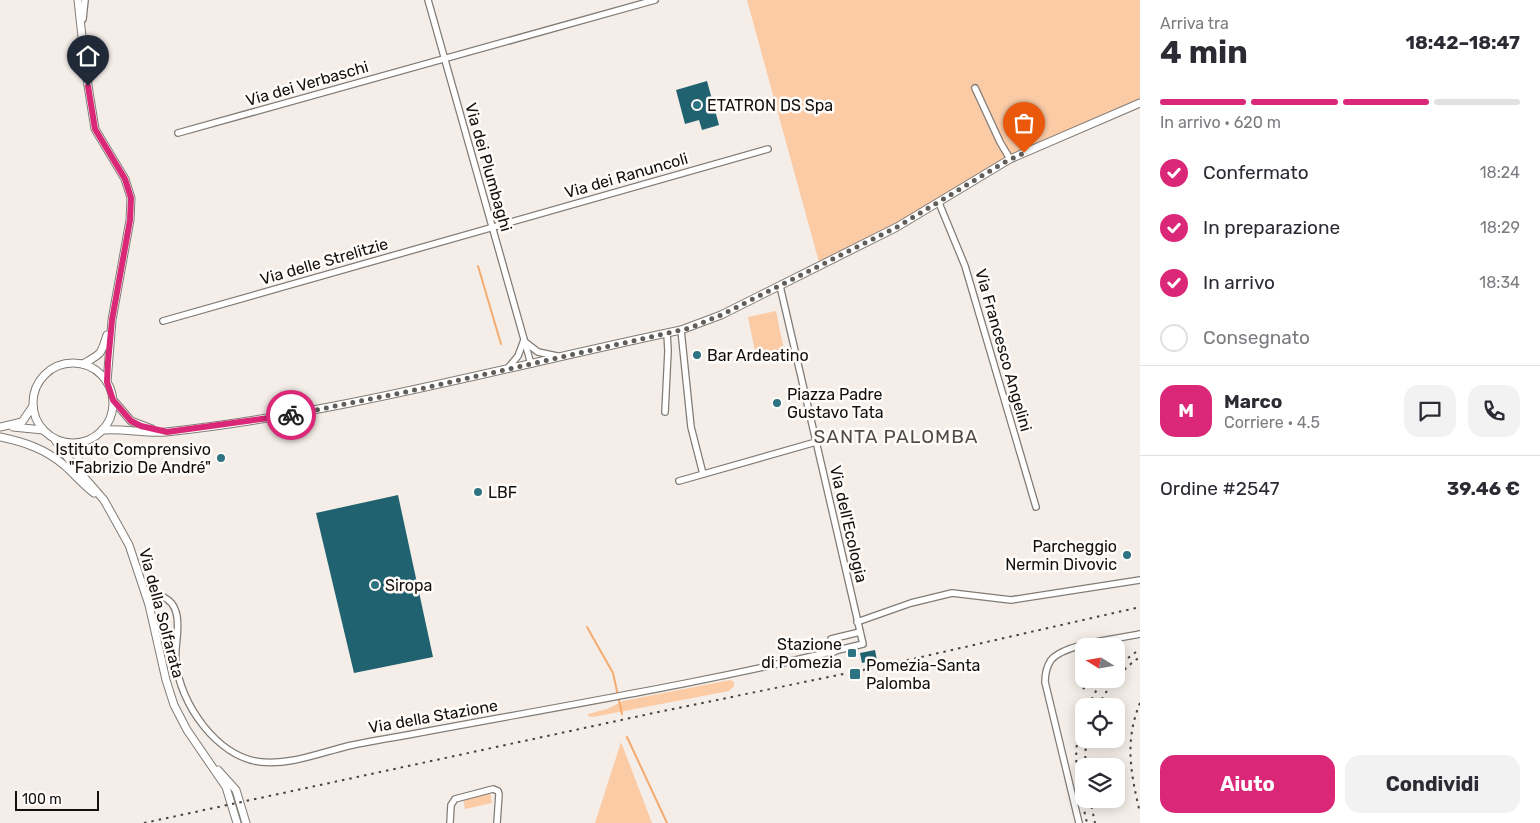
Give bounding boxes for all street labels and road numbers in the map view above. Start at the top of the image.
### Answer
street label: Via dei Verbaschi [244,57,371,110]
street label: Via dei Plumbaghi [461,101,516,234]
street label: Via dei Ranuncoli [562,149,690,202]
street label: Via delle Strelitzie [258,234,390,289]
street label: Via Francesco Angelini [971,267,1036,434]
street label: Via dell'Ecologia [826,464,871,585]
street label: Via della Solfarata [135,546,188,680]
street label: Via della Stazione [367,696,499,737]

